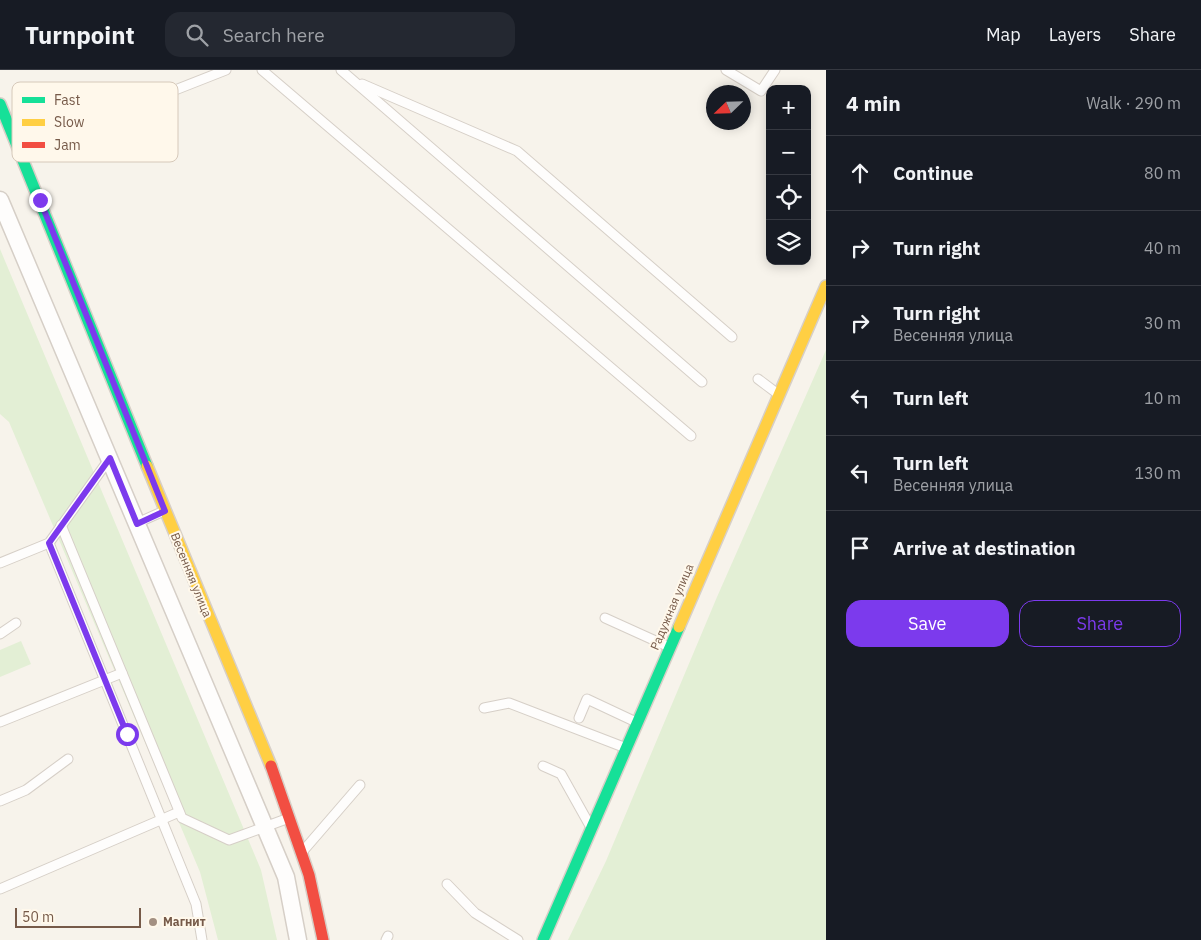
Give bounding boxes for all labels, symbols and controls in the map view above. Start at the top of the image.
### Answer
search box [165,12,515,57]
text: Turnpoint [25,19,135,51]
icon: search [183,21,211,49]
text: Search here [223,23,325,47]
text: Map [986,23,1021,46]
text: Layers [1049,23,1101,46]
text: Share [1129,23,1176,46]
legend [12,82,178,162]
north arrow [706,85,751,130]
map controls [766,85,811,265]
button: + [766,85,811,130]
text: 4 min [846,89,901,117]
text: Fast [54,91,80,109]
text: Walk · 290 m [1086,93,1181,113]
text: Slow [54,113,85,131]
button: − [766,130,811,175]
text: Jam [54,136,81,154]
icon: ahead [846,159,874,187]
text: Continue [893,161,973,185]
text: 80 m [1144,163,1181,183]
button: locate [766,175,811,220]
route end [29,189,52,212]
button: layers [766,220,811,265]
icon: right [846,234,874,262]
text: Turn right [893,236,980,260]
text: 40 m [1144,238,1181,258]
text: Turn right [893,301,980,325]
icon: right [846,309,874,337]
text: 30 m [1144,313,1181,333]
text: Весенняя улица [893,325,1013,345]
icon: left [846,384,874,412]
text: Turn left [893,386,969,410]
text: 10 m [1144,388,1181,408]
text: Turn left [893,451,969,475]
icon: left [846,459,874,487]
text: 130 m [1134,463,1181,483]
text: Весенняя улица [893,475,1013,495]
street label: Весенняя улица [168,530,215,620]
icon: arrive [846,534,874,562]
text: Arrive at destination [893,536,1076,560]
street label: Радужная улица [647,561,697,652]
button: Save [846,600,1009,647]
button: Share [1019,600,1181,647]
route start [116,723,139,746]
scale bar [15,905,141,928]
text: 50 m [22,908,54,926]
place label: Магнит [163,914,206,929]
marker: Магнит [147,916,159,928]

